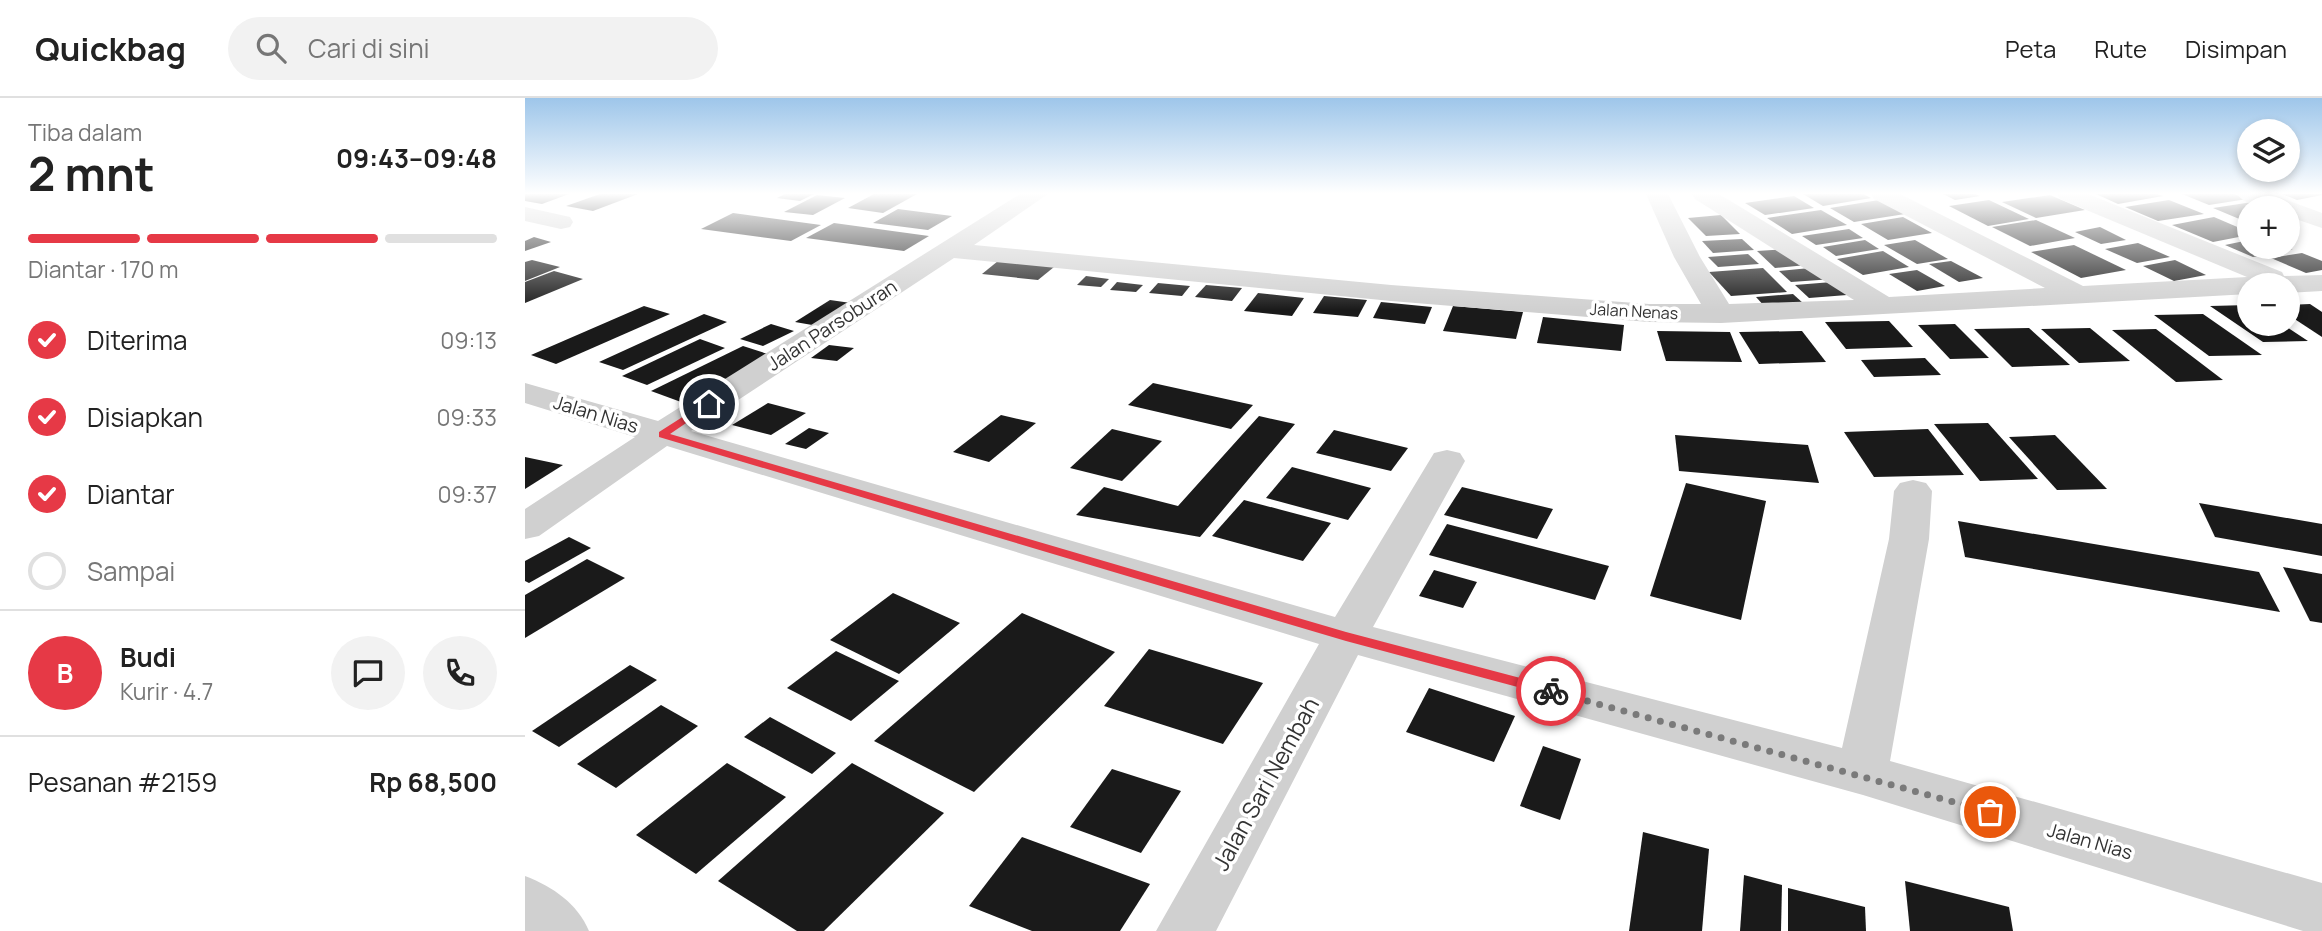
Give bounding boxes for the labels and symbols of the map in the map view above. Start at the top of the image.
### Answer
street label: Jalan Parsoburan [762,273,902,377]
street label: Jalan Nenas [1589,298,1679,324]
pin [679,374,739,434]
street label: Jalan Nias [550,389,642,439]
courier [1516,656,1586,726]
street label: Jalan Sari Nembah [1204,691,1326,876]
pin [1960,782,2020,842]
street label: Jalan Nias [2044,816,2136,866]

